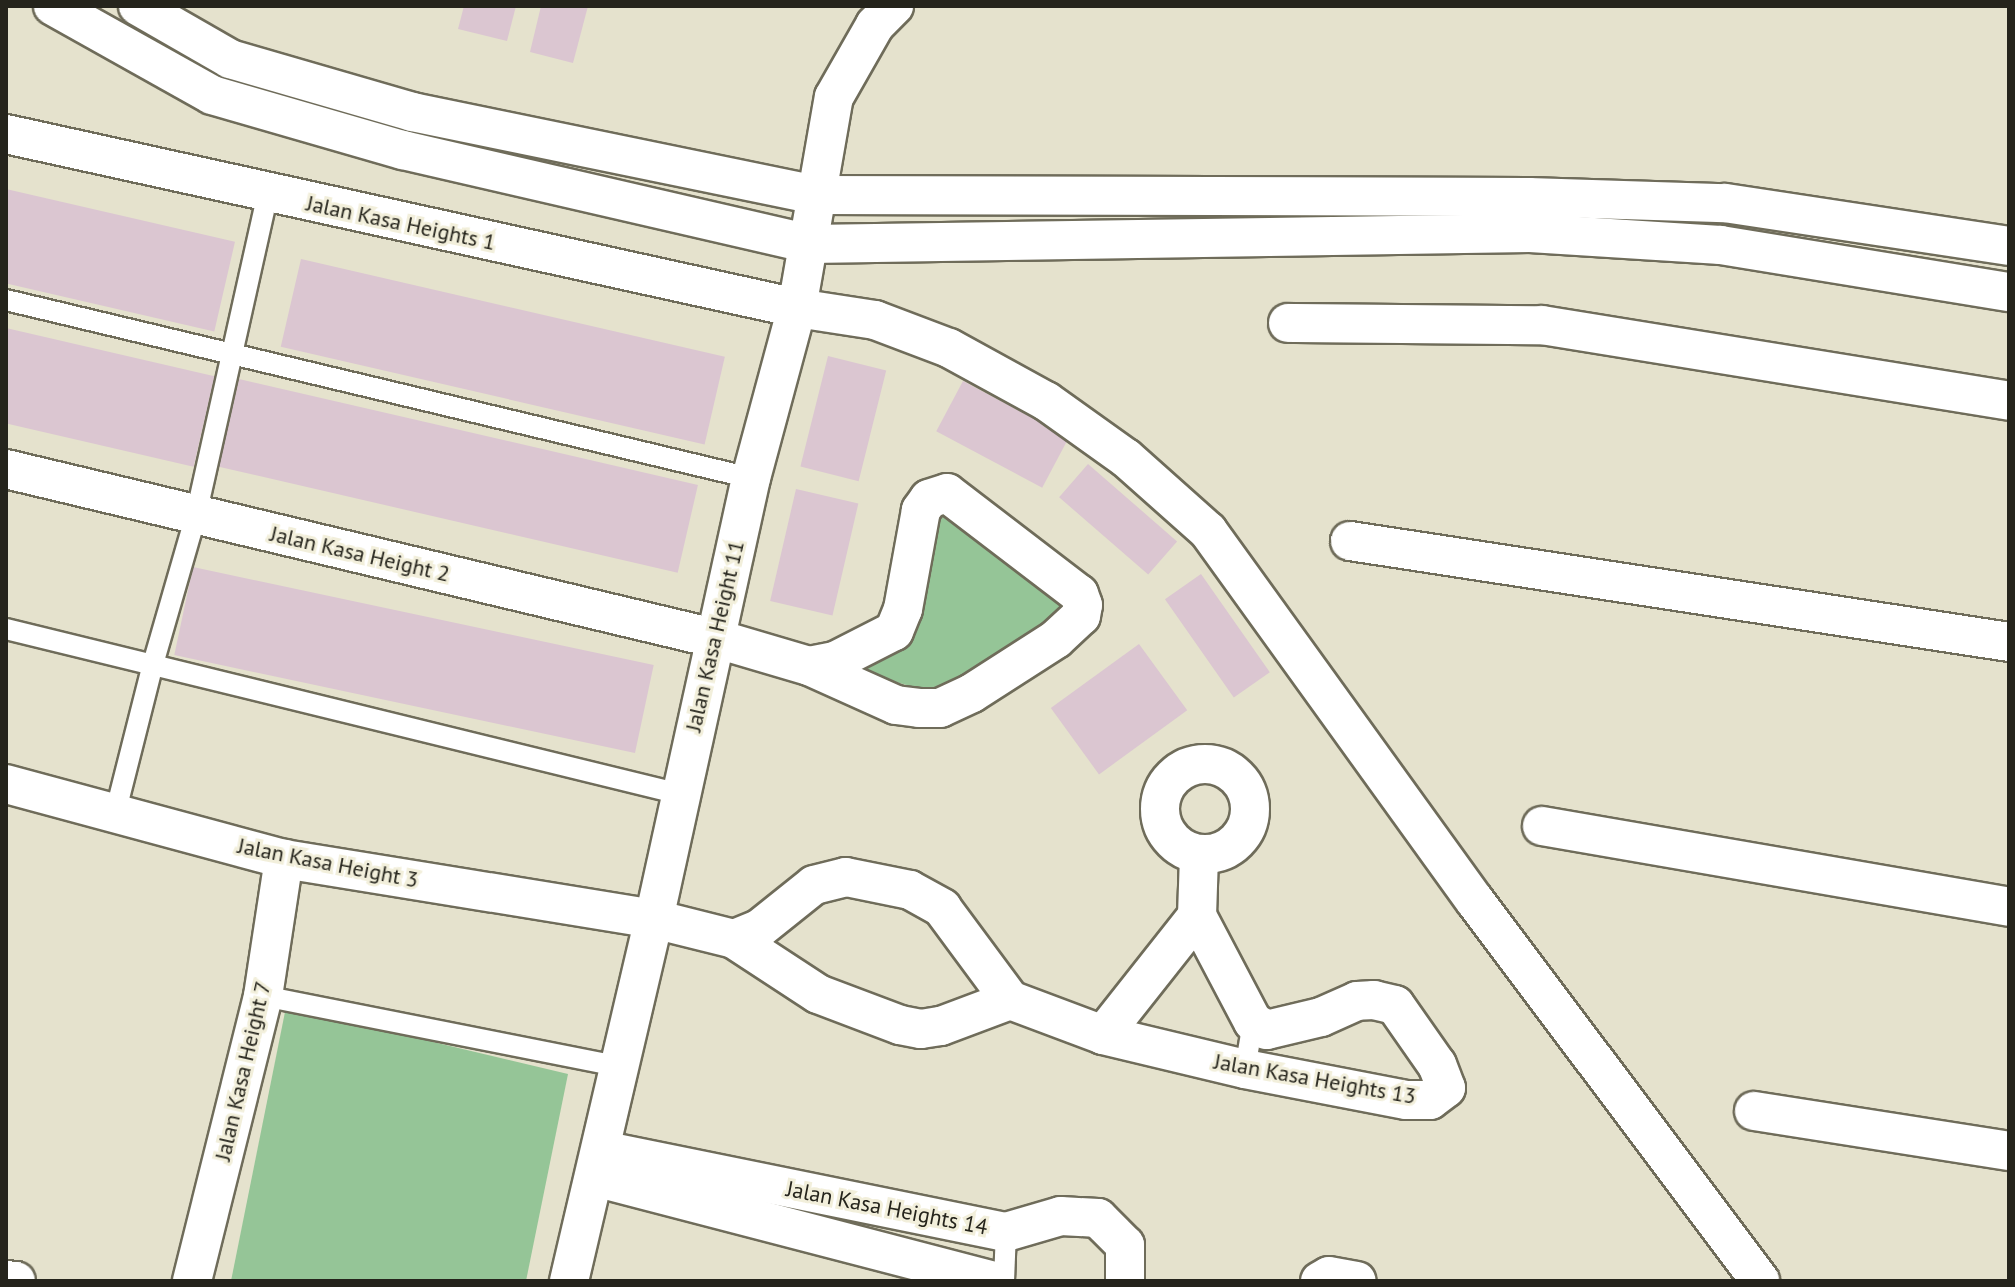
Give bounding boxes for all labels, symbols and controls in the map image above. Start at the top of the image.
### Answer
street label: Jalan Kasa Heights 1 [304,190,498,256]
street label: Jalan Kasa Height 2 [268,521,452,587]
street label: Jalan Kasa Height 11 [680,538,750,734]
street label: Jalan Kasa Height 3 [235,833,421,893]
street label: Jalan Kasa Height 7 [210,979,276,1163]
street label: Jalan Kasa Heights 13 [1212,1048,1418,1110]
street label: Jalan Kasa Heights 14 [784,1176,990,1240]

